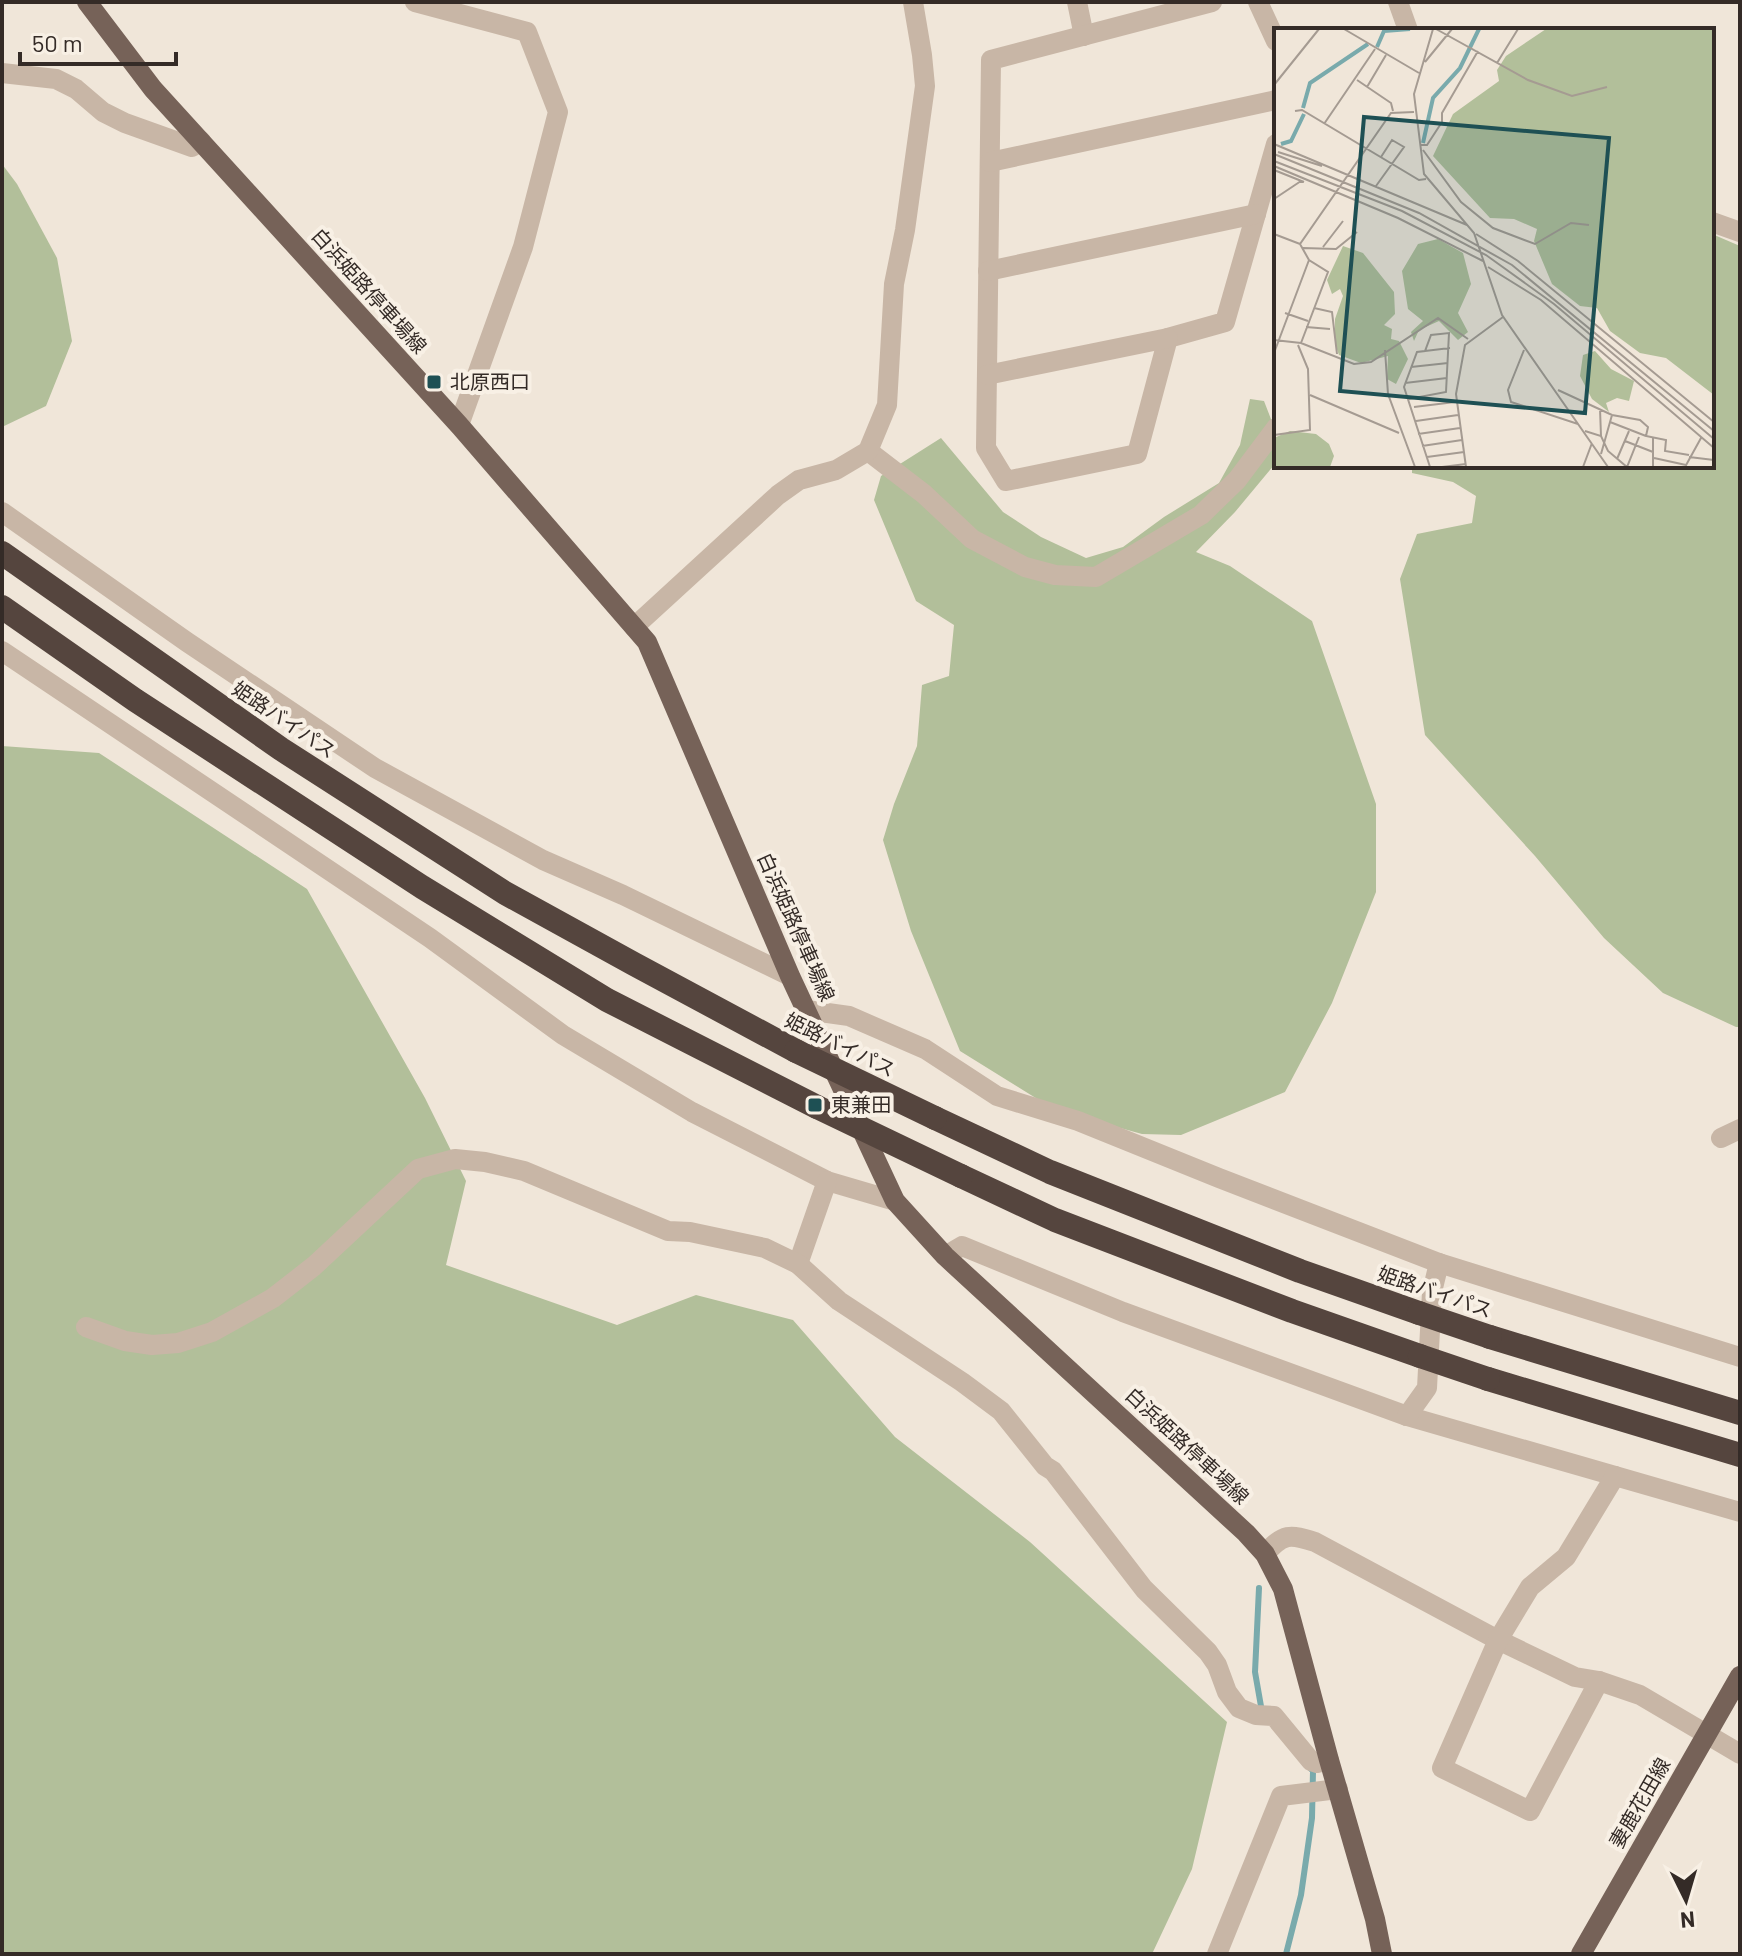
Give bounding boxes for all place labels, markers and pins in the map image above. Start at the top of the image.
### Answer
place label: 北原西口 [450,369,530,393]
marker: 北原西口 [425,373,443,391]
place label: 東兼田 [831,1092,891,1116]
marker: 東兼田 [806,1096,824,1114]

